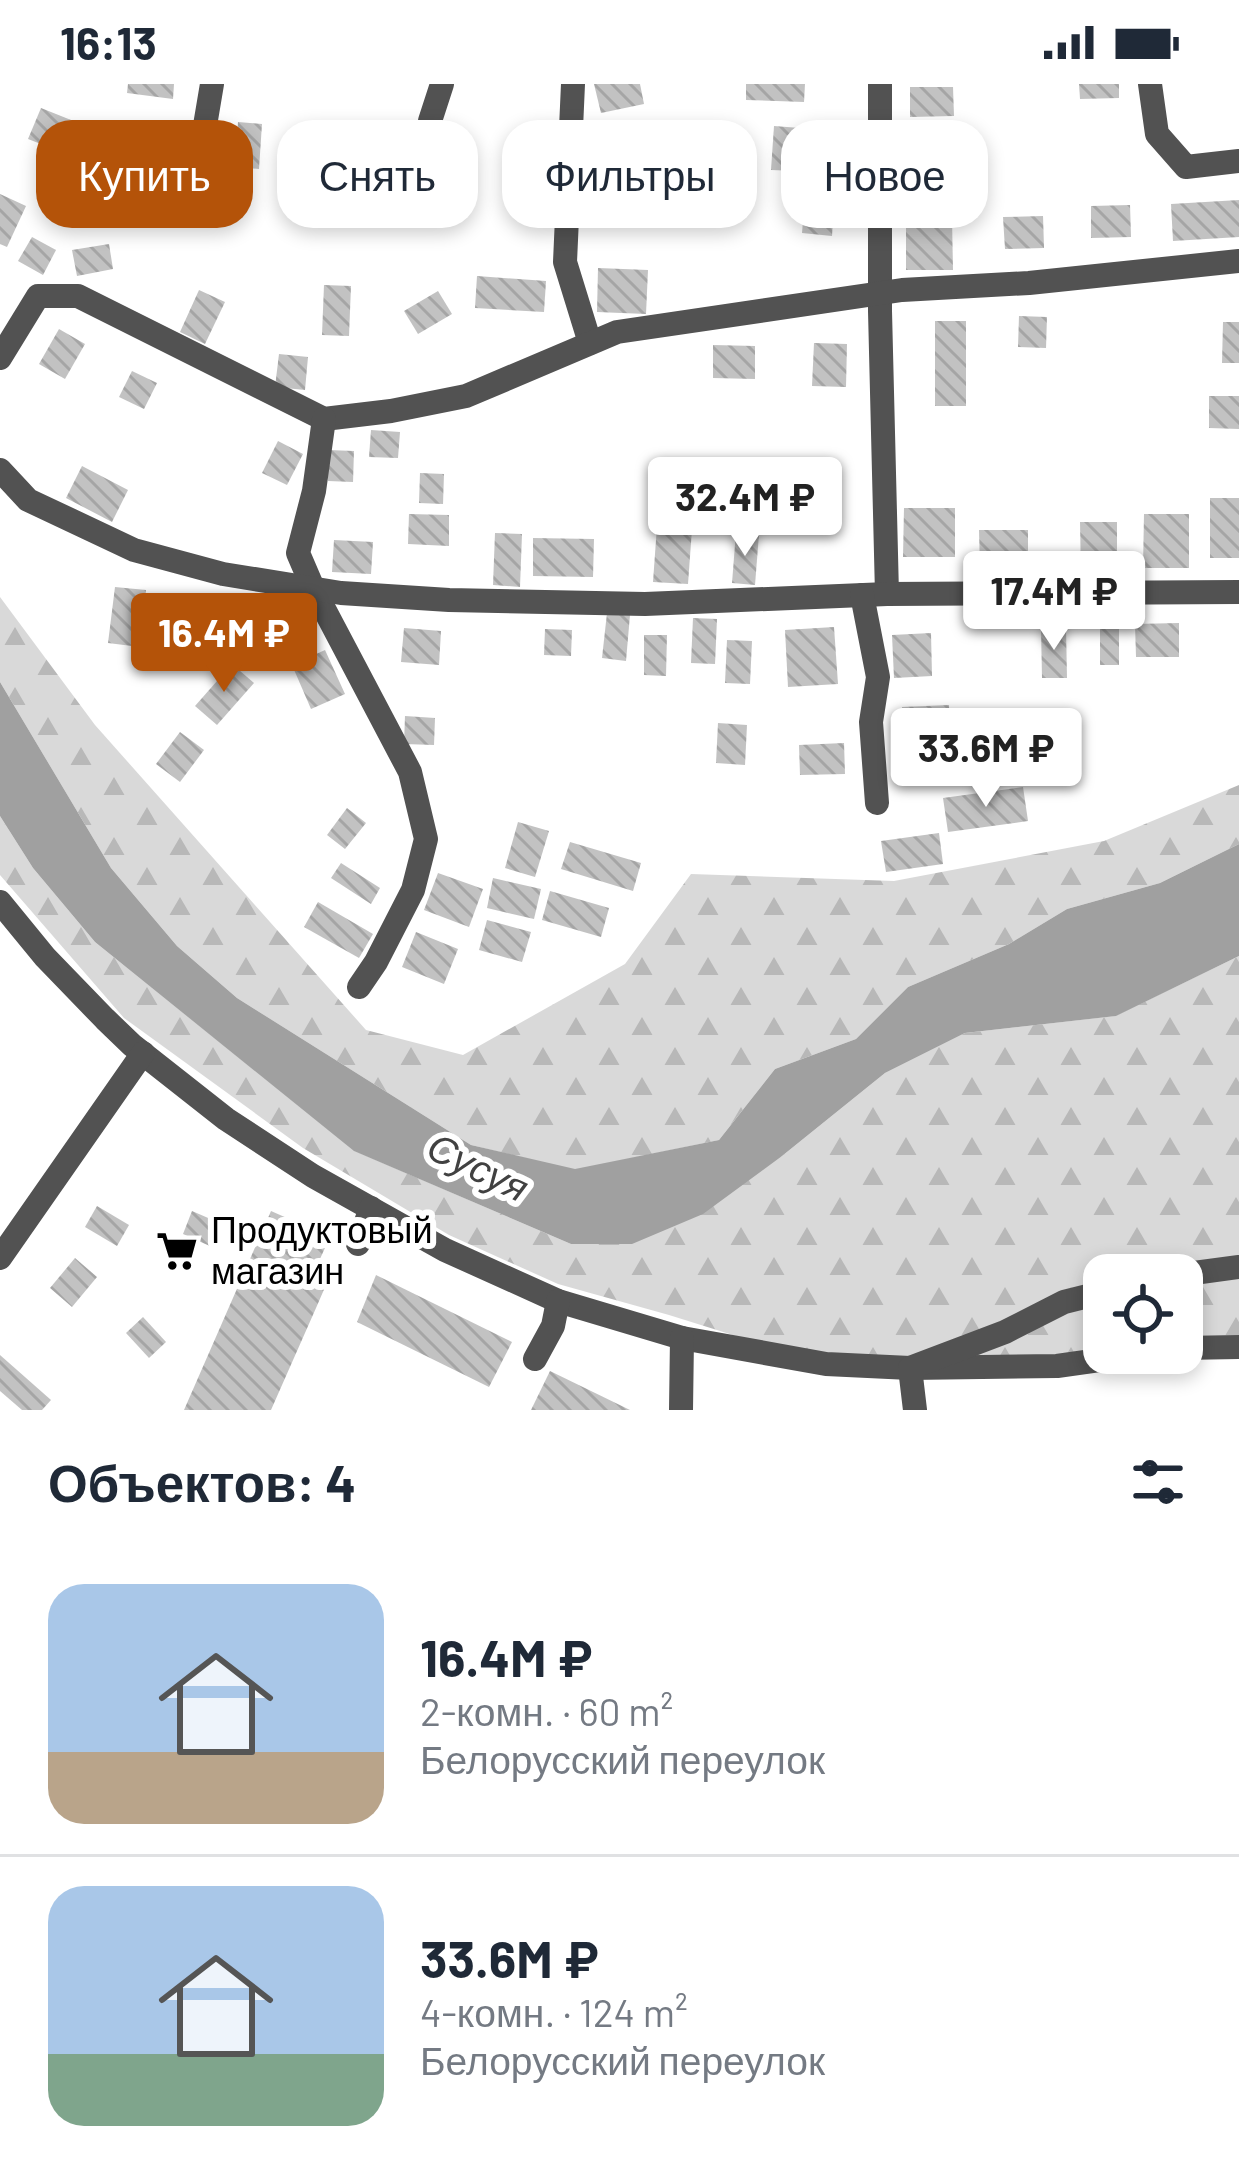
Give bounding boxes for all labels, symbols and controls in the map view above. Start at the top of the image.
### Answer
text: 16:13 [60,15,157,69]
chip: Купить [36,120,253,228]
chip: Снять [277,120,478,228]
chip: Фильтры [502,120,757,228]
chip: Новое [781,120,988,228]
pin: 32.4M ₽ [634,457,856,559]
text: 32.4M ₽ [675,472,815,519]
pin: 17.4M ₽ [943,551,1165,653]
text: 17.4M ₽ [990,566,1118,613]
pin: 16.4M ₽ [113,593,335,695]
text: 16.4M ₽ [158,608,290,655]
pin: 33.6M ₽ [875,708,1097,810]
text: 33.6M ₽ [918,723,1054,770]
water label: Сусуя [420,1121,537,1210]
place label: Продуктовый магазин [211,1207,433,1291]
supermarket icon: Продуктовый магазин [154,1228,200,1274]
map controls [1083,1254,1203,1374]
button: locate [1083,1254,1203,1374]
icon: filters [1125,1449,1191,1515]
text: Объектов: 4 [48,1451,356,1512]
text: 16.4M ₽ [420,1626,592,1687]
icon: home [144,1632,288,1776]
text: 2-комн. · 60 m² [420,1687,673,1734]
text: Белорусский переулок [420,1735,825,1782]
text: 33.6M ₽ [420,1927,599,1988]
icon: home [144,1934,288,2078]
text: 4-комн. · 124 m² [420,1988,688,2035]
text: Белорусский переулок [420,2036,825,2083]

